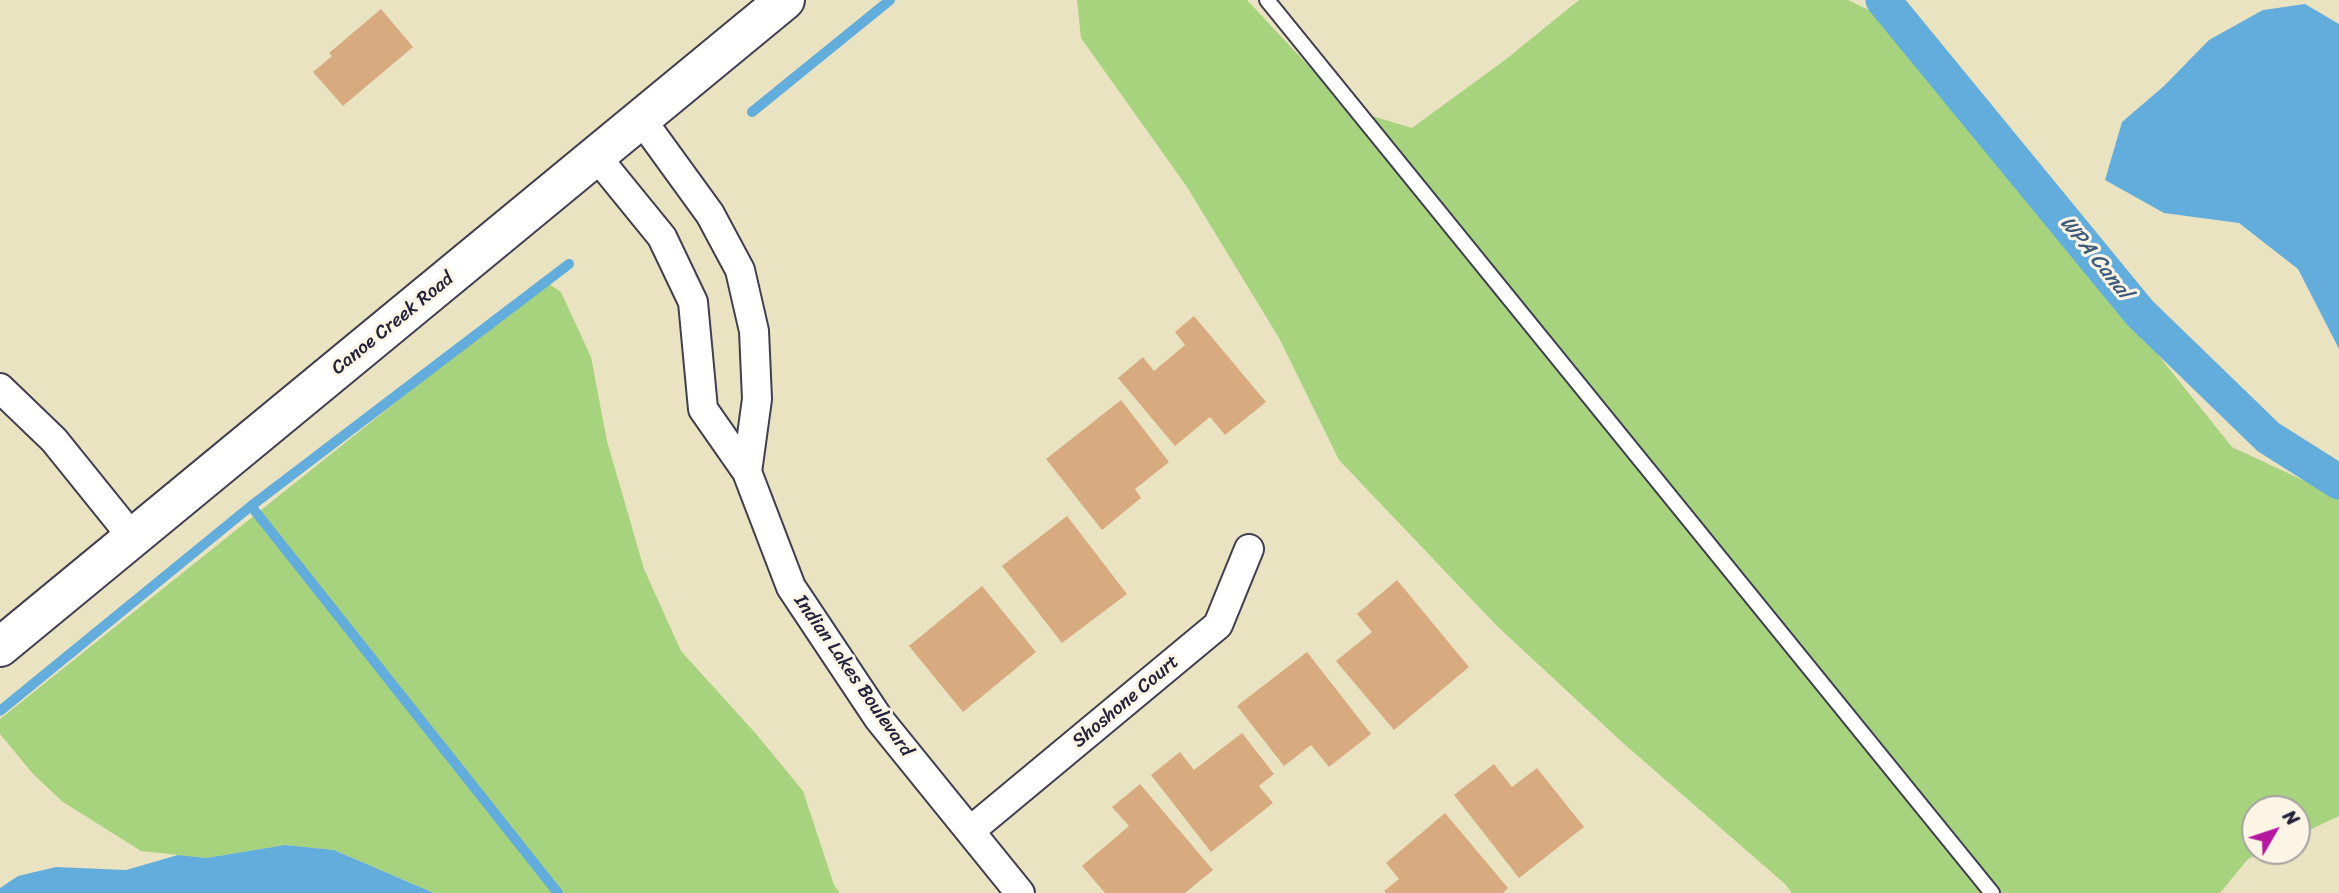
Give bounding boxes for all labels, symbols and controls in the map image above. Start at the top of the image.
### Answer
water label: WPA Canal [2054,212,2136,304]
street label: Canoe Creek Road [327,268,459,380]
street label: Indian Lakes Boulevard [789,591,917,761]
street label: Shoshone Court [1068,651,1184,753]
north arrow [2241,795,2311,865]
text: N [2274,802,2308,833]

